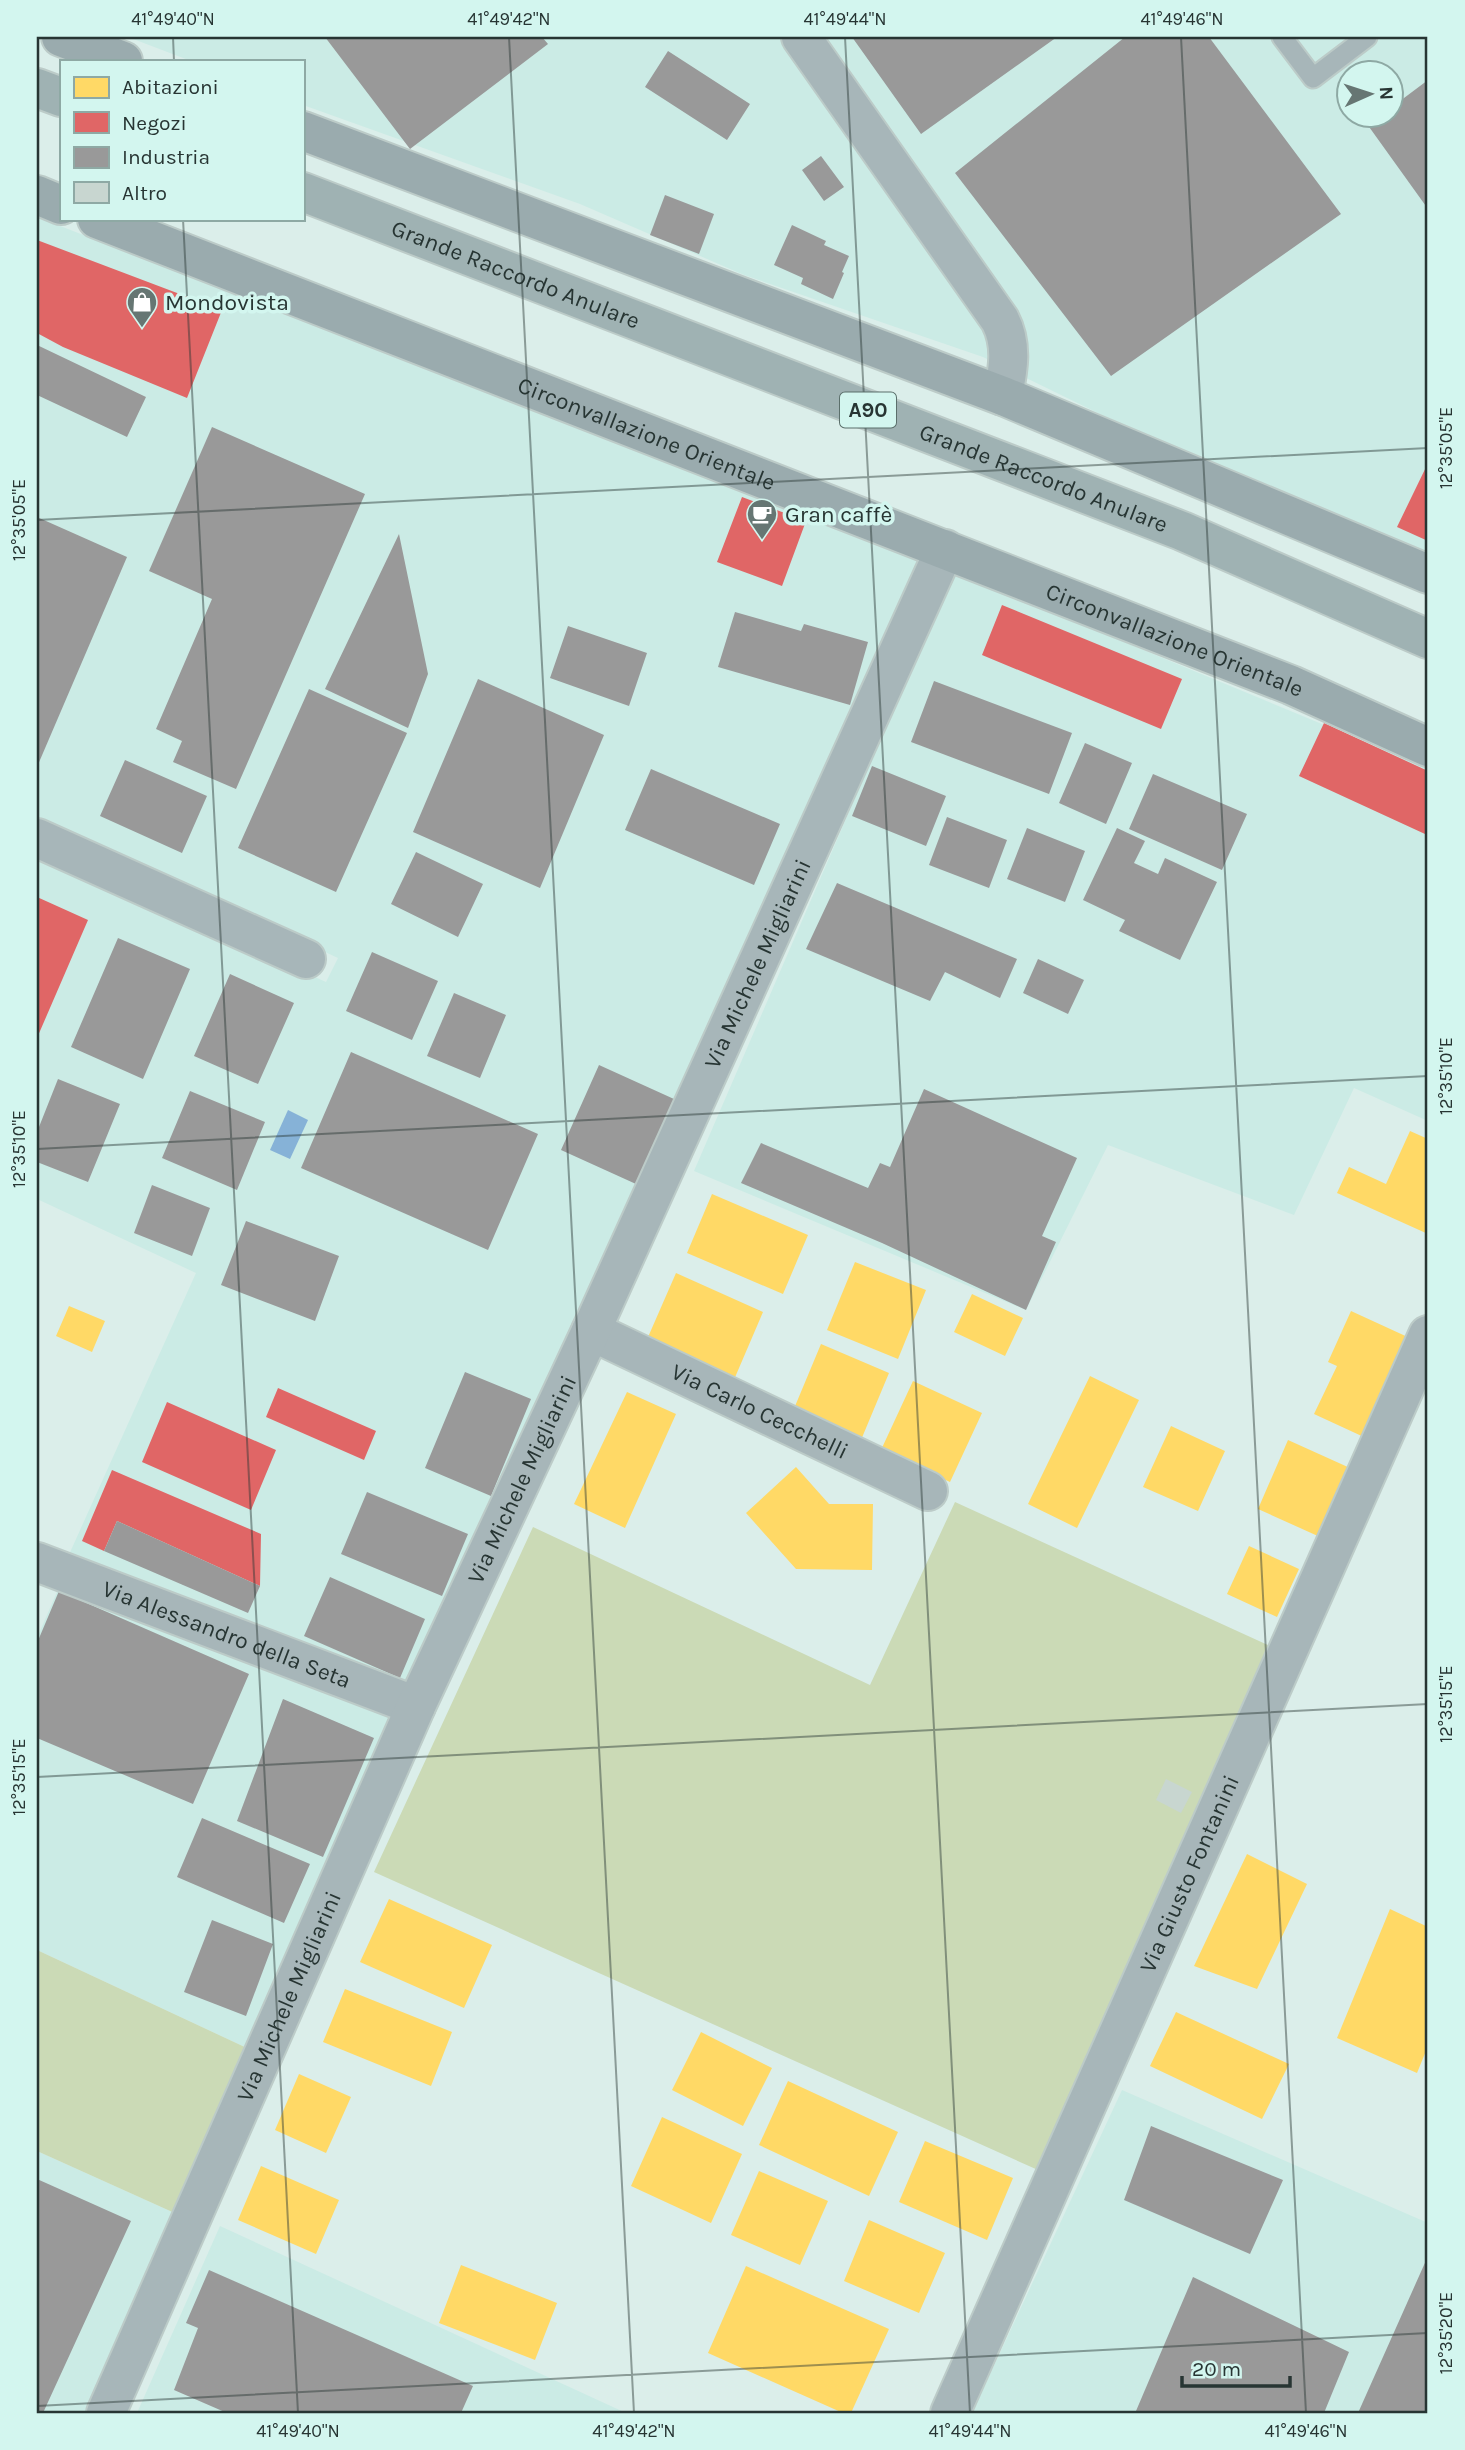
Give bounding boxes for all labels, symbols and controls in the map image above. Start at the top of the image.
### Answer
text: 41°49'40"N [131,8,215,30]
text: 41°49'42"N [467,8,551,30]
text: 41°49'44"N [804,8,886,30]
text: 41°49'46"N [1140,8,1224,30]
legend [60,60,304,220]
north arrow [1336,60,1406,130]
text: Abitazioni [122,75,219,99]
text: N [1375,86,1397,101]
text: Negozi [122,111,187,135]
text: Industria [122,145,210,169]
text: Altro [122,181,167,205]
street label: Grande Raccordo Anulare [388,214,644,334]
shop icon: Mondovista [125,285,159,329]
place label: Mondovista [165,289,289,316]
street label: Circonvallazione Orientale [514,371,779,496]
road number: A90 [840,392,896,428]
text: 12°35'05"E [1435,407,1457,489]
street label: Grande Raccordo Anulare [916,418,1172,538]
text: 12°35'05"E [8,479,30,561]
cafe icon: Gran caffè [745,497,779,541]
place label: Gran caffè [785,501,892,528]
street label: Circonvallazione Orientale [1042,577,1308,702]
street label: Via Michele Migliarini [698,855,816,1073]
text: 12°35'10"E [1435,1037,1457,1115]
text: 12°35'10"E [8,1110,30,1188]
street label: Via Carlo Cecchelli [667,1358,853,1465]
street label: Via Michele Migliarini [462,1371,582,1588]
street label: Via Alessandro della Seta [99,1575,355,1694]
text: 12°35'15"E [1435,1665,1457,1743]
text: 12°35'15"E [8,1738,30,1816]
street label: Via Giusto Fontanini [1134,1771,1245,1977]
street label: Via Michele Migliarini [231,1887,347,2106]
text: 12°35'20"E [1435,2292,1457,2374]
scale bar [1182,2345,1290,2389]
text: 20 m [1192,2357,1241,2381]
text: 41°49'40"N [256,2420,340,2442]
text: 41°49'42"N [592,2420,676,2442]
text: 41°49'44"N [929,2420,1011,2442]
text: 41°49'46"N [1264,2420,1348,2442]

